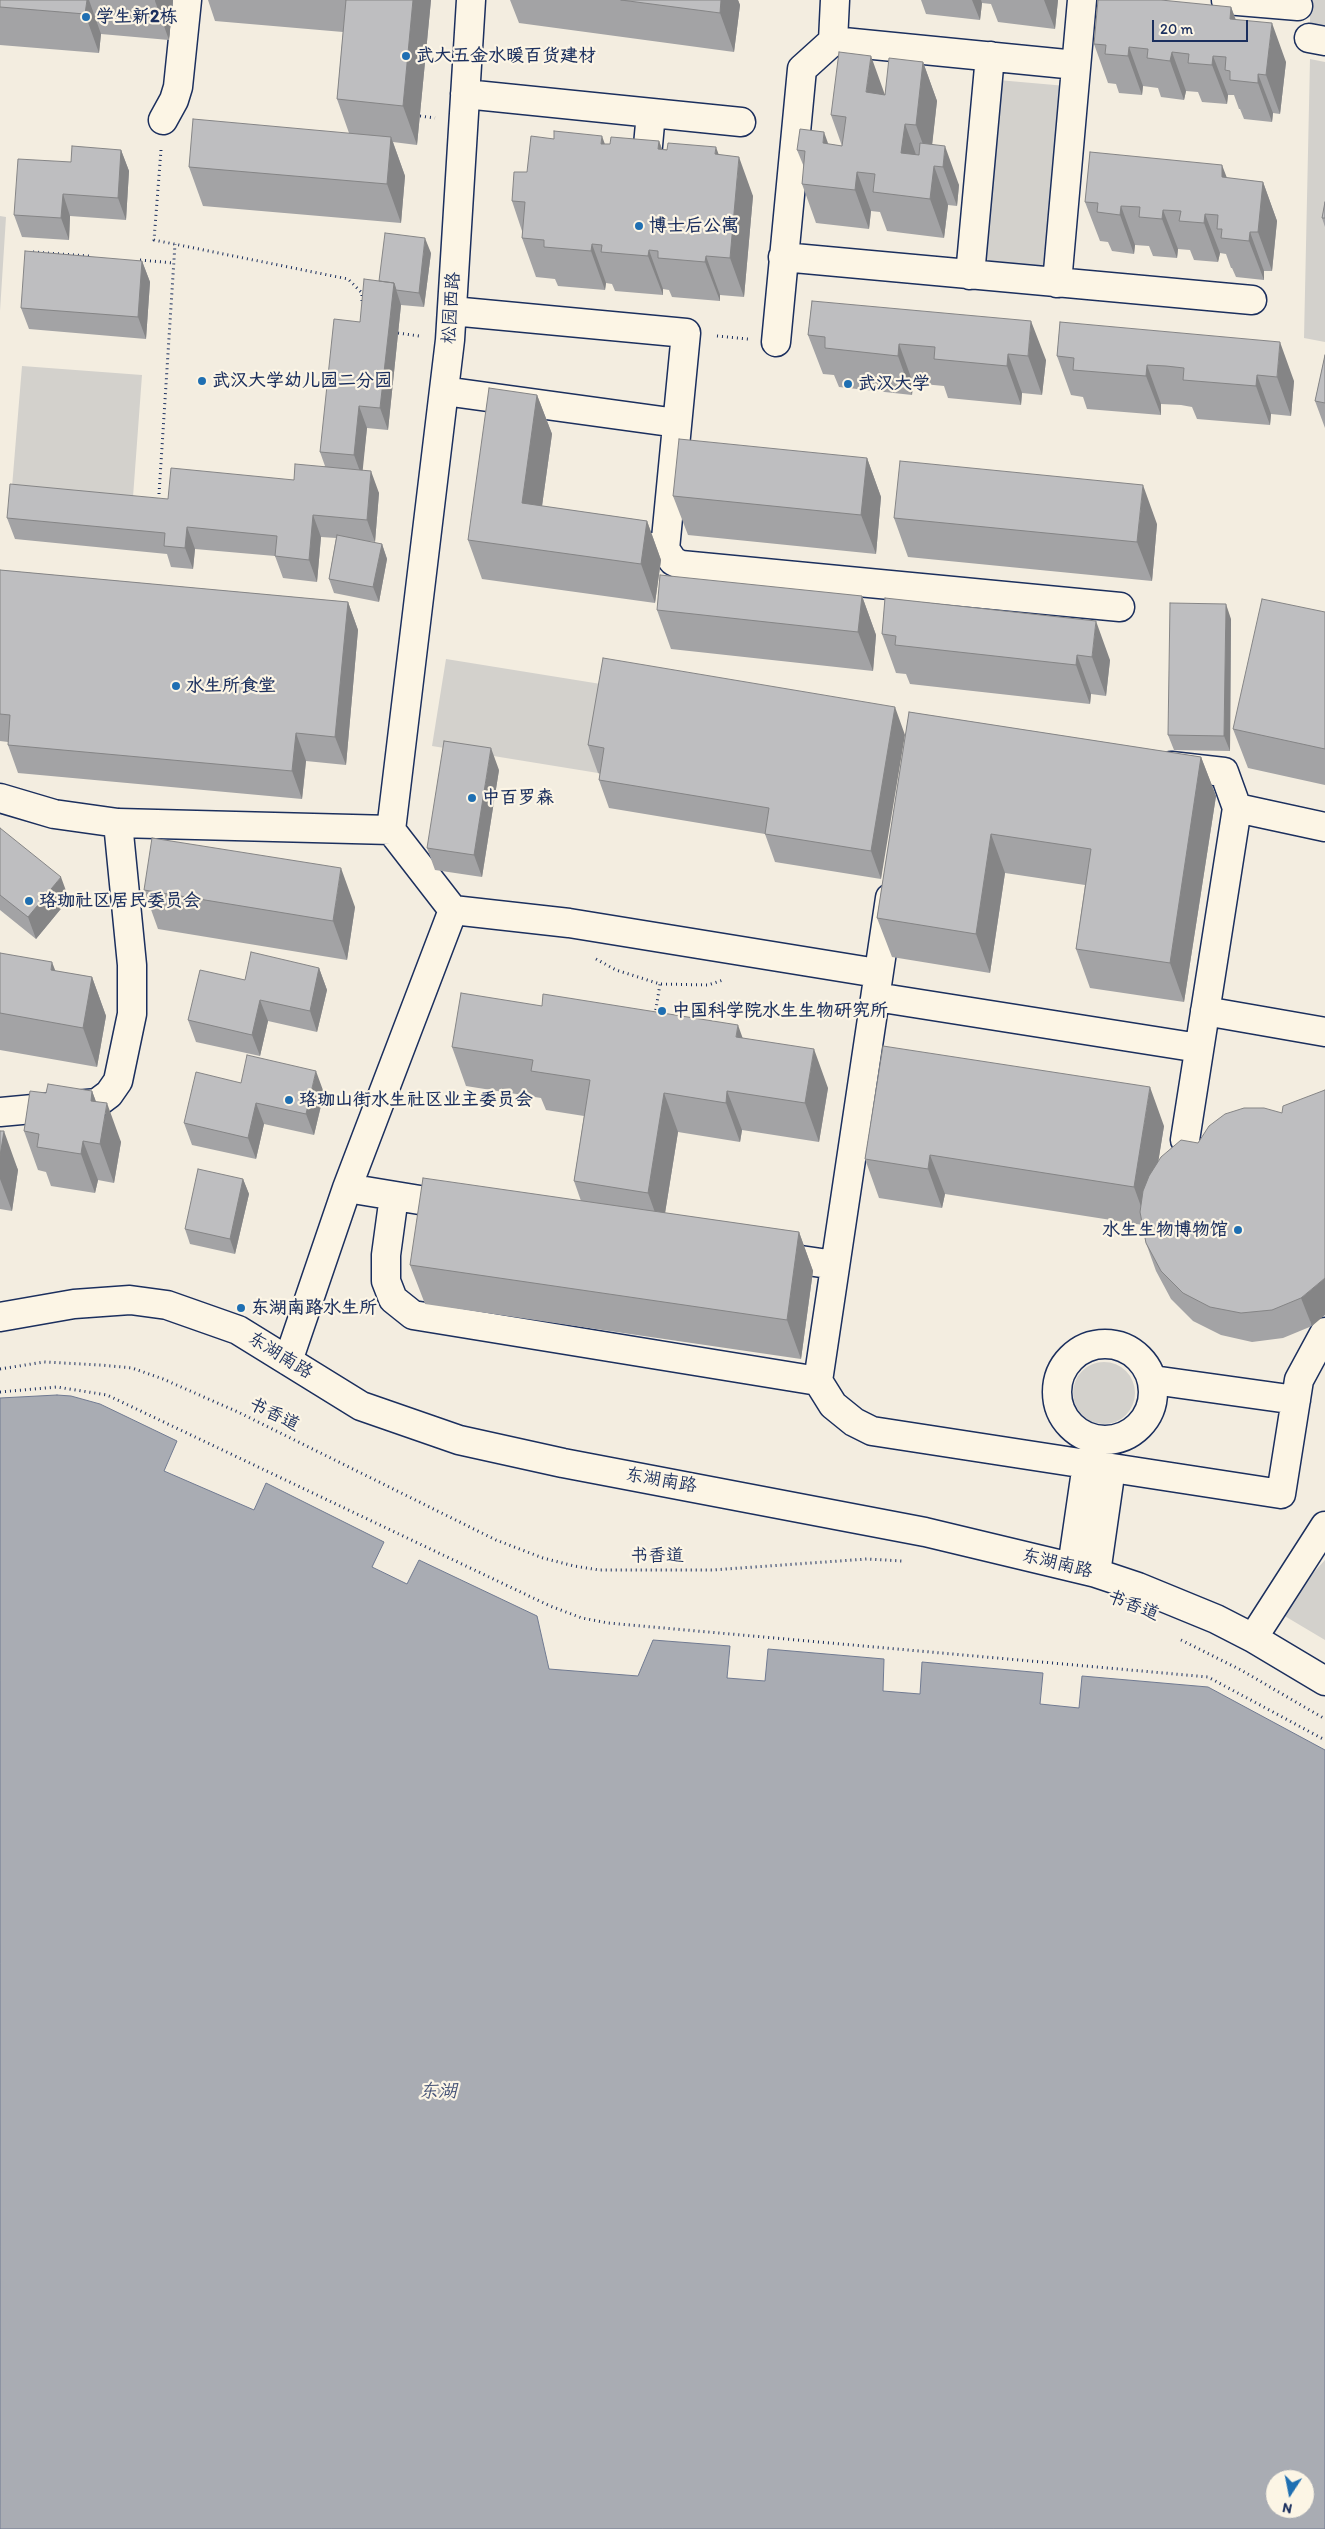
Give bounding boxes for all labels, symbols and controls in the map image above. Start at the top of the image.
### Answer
place label: 学生新2栋 [96,6,177,28]
scale bar [1155,10,1251,42]
marker: 学生新2栋 [80,11,92,23]
text: 20 m [1160,20,1193,38]
place label: 武大五金水暖百货建材 [416,45,596,67]
marker: 武大五金水暖百货建材 [400,50,412,62]
place label: 博士后公寓 [649,215,739,237]
marker: 博士后公寓 [633,220,645,232]
street label: 松园西路 [439,271,465,345]
place label: 武汉大学幼儿园二分园 [212,370,392,392]
place label: 武汉大学 [858,373,930,395]
marker: 武汉大学幼儿园二分园 [196,375,208,387]
marker: 武汉大学 [842,378,854,390]
place label: 水生所食堂 [186,675,276,697]
marker: 水生所食堂 [170,680,182,692]
place label: 中百罗森 [482,787,554,809]
marker: 中百罗森 [466,792,478,804]
place label: 珞珈社区居民委员会 [39,890,201,912]
marker: 珞珈社区居民委员会 [23,895,35,907]
place label: 中国科学院水生生物研究所 [672,1000,888,1022]
marker: 中国科学院水生生物研究所 [656,1005,668,1017]
place label: 珞珈山街水生社区业主委员会 [299,1089,533,1111]
marker: 珞珈山街水生社区业主委员会 [283,1094,295,1106]
place label: 水生生物博物馆 [1102,1219,1228,1241]
marker: 水生生物博物馆 [1232,1224,1244,1236]
place label: 东湖南路水生所 [251,1297,377,1319]
marker: 东湖南路水生所 [235,1302,247,1314]
street label: 东湖南路 [244,1328,316,1384]
street label: 书香道 [245,1393,303,1437]
street label: 东湖南路 [624,1464,698,1498]
street label: 书香道 [630,1545,684,1567]
street label: 东湖南路 [1019,1545,1095,1583]
street label: 书香道 [1104,1586,1162,1626]
water label: 东湖 [419,2081,457,2103]
north arrow [1265,2469,1315,2519]
text: N [1281,2499,1294,2517]

